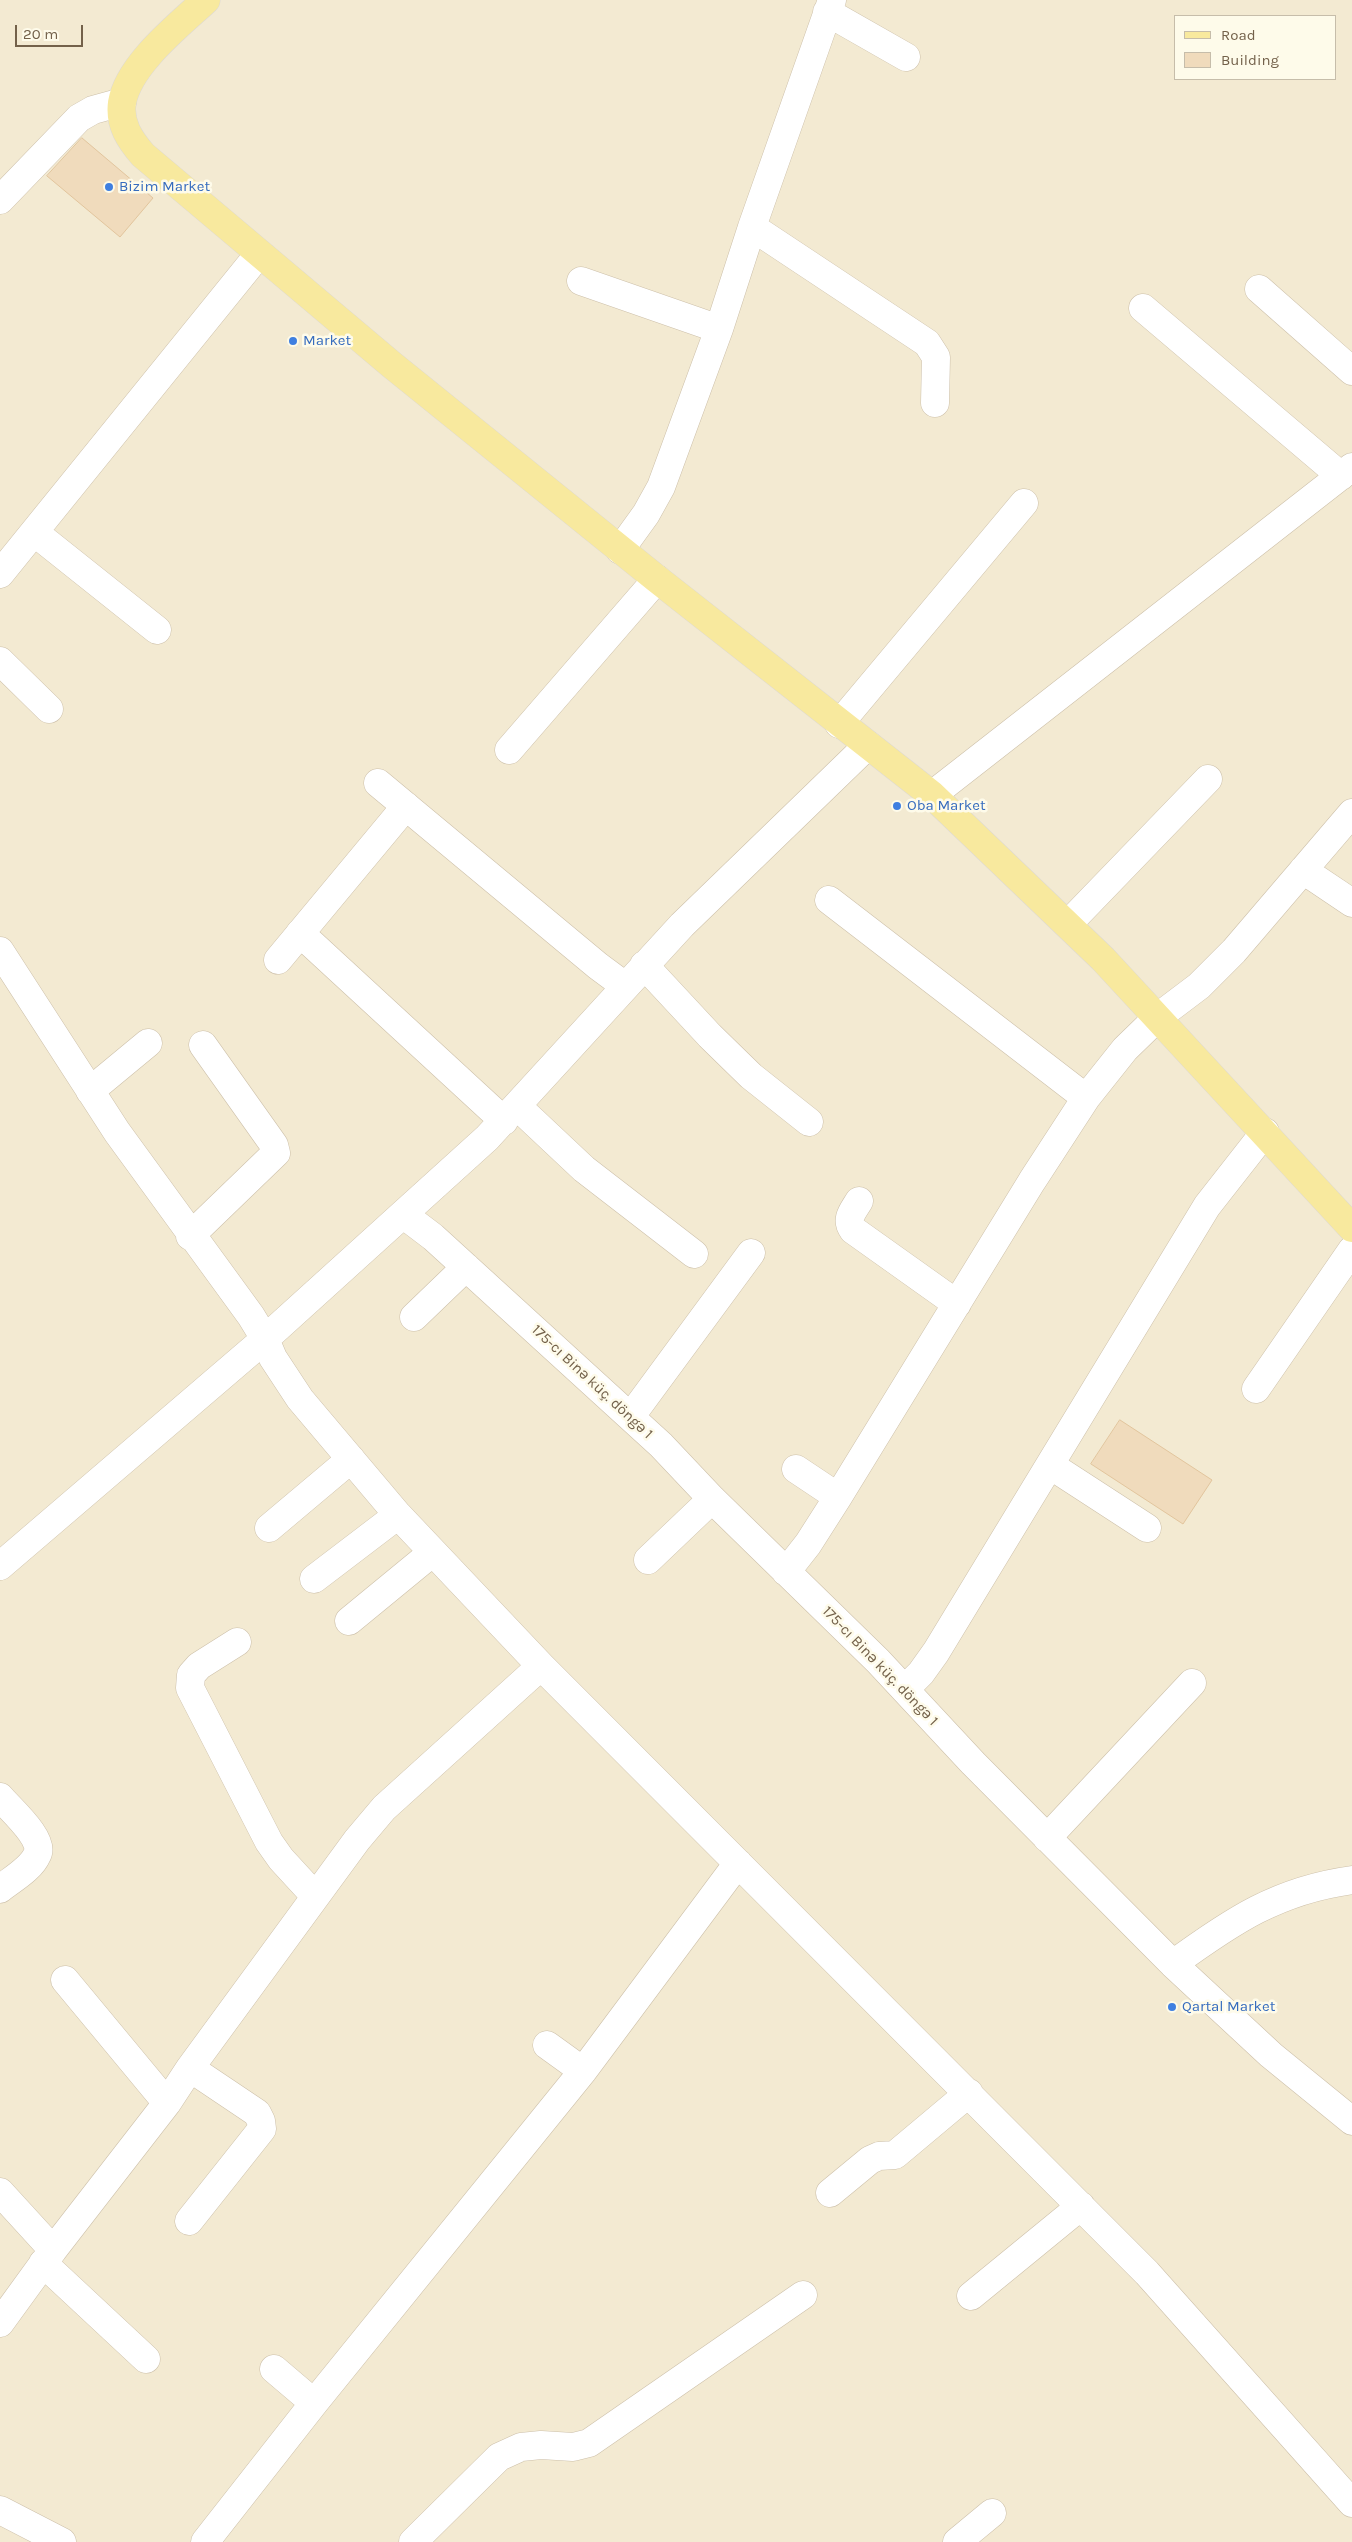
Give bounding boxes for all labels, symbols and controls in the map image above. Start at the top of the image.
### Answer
scale bar [18,15,85,47]
legend [1174,15,1337,80]
text: 20 m [23,25,58,43]
text: Road [1221,26,1256,44]
text: Building [1221,51,1279,69]
place label: Bizim Market [119,178,210,196]
marker: Bizim Market [103,181,115,193]
place label: Market [303,332,351,350]
marker: Market [287,335,299,347]
place label: Oba Market [907,797,986,815]
marker: Oba Market [891,800,903,812]
street label: 175-cı Binə küç. döngə 1 [528,1321,656,1443]
street label: 175-cı Binə küç. döngə 1 [818,1602,942,1730]
place label: Qartal Market [1182,1998,1275,2016]
marker: Qartal Market [1166,2001,1178,2013]

